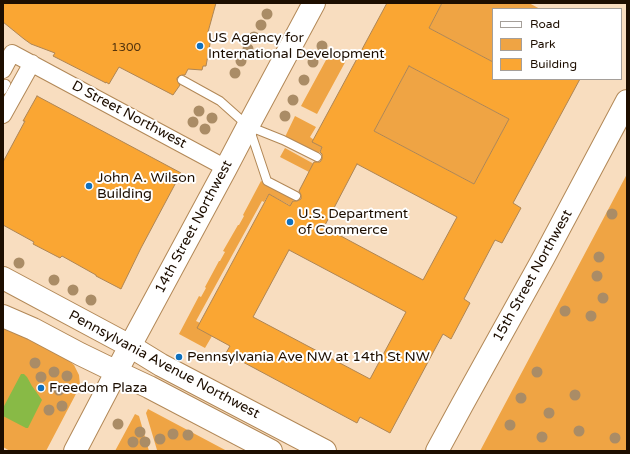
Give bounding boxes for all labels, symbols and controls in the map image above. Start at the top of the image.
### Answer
legend [492,8,622,80]
text: Road [530,17,560,31]
place label: US Agency for International Development [208,30,384,62]
text: Park [530,37,556,51]
house number: 1300 [111,41,141,55]
marker: US Agency for International Development [195,41,205,51]
text: Building [530,57,577,71]
street label: D Street Northwest [69,78,189,152]
street label: 14th Street Northwest [152,158,236,296]
place label: John A. Wilson Building [97,170,195,202]
marker: John A. Wilson Building [84,181,94,191]
place label: U.S. Department of Commerce [298,206,408,238]
street label: 15th Street Northwest [490,207,576,345]
marker: U.S. Department of Commerce [285,217,295,227]
street label: Pennsylvania Avenue Northwest [66,307,262,423]
place label: Pennsylvania Ave NW at 14th St NW [187,349,430,365]
marker: Pennsylvania Ave NW at 14th St NW [174,352,184,362]
place label: Freedom Plaza [49,380,147,396]
marker: Freedom Plaza [36,383,46,393]

